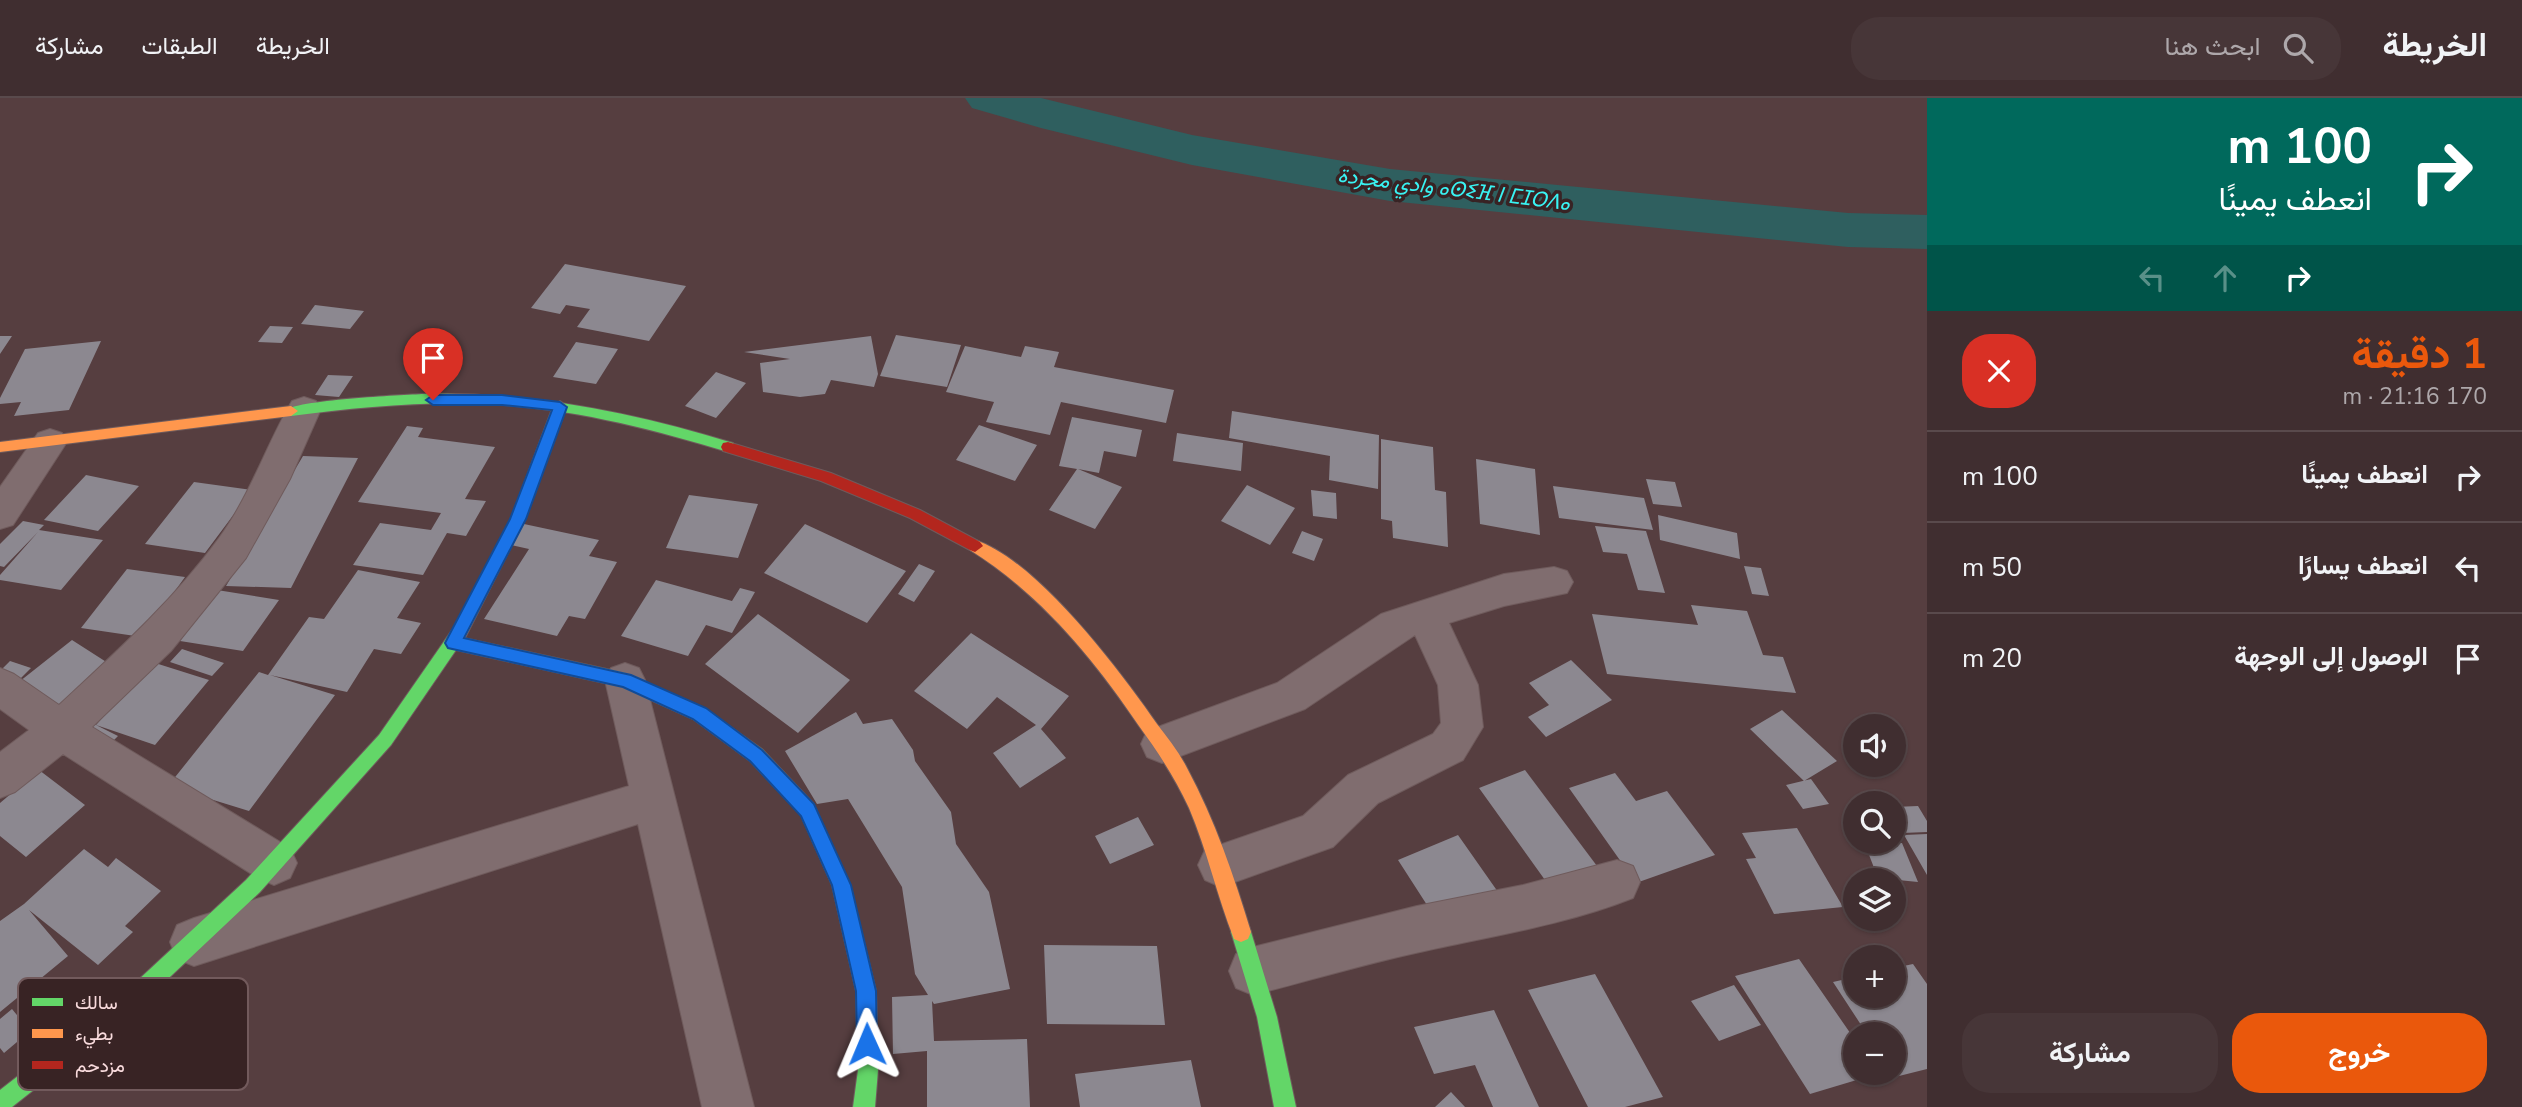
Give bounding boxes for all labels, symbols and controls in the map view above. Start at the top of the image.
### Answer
search box [1851,17,2341,80]
text: الخريطة [2383,23,2487,68]
text: ابحث هنا [2165,29,2261,64]
icon: search [2279,29,2317,67]
text: مشاركة [35,30,103,62]
text: الطبقات [141,30,218,62]
text: الخريطة [256,30,330,62]
text: 100 m [2228,113,2372,180]
icon: right [2396,126,2487,217]
water label: وادي مجردة ⴰⵙⵉⴼ ⵏ ⵎⵊⵔⴷⴰ [1336,161,1573,220]
text: انعطف يمينًا [2219,178,2372,221]
icon: left [2133,259,2171,297]
icon: ahead [2206,259,2244,297]
icon: right [2279,259,2317,297]
text: 1 دقيقة [2351,326,2487,383]
pin [403,328,463,400]
button: close [1962,334,2036,408]
icon: arrive [414,339,452,377]
text: 170 m · 21:16 [2342,381,2487,412]
text: انعطف يمينًا [2301,457,2428,492]
icon: right [2449,458,2487,496]
text: 100 m [1962,459,2038,494]
text: انعطف يسارًا [2298,548,2428,583]
icon: left [2449,549,2487,587]
text: 50 m [1962,550,2022,585]
text: الوصول إلى الوجهة [2234,639,2428,674]
icon: arrive [2449,640,2487,678]
text: 20 m [1962,641,2022,676]
map controls [1843,714,1906,1085]
button: sound [1843,714,1906,777]
button: search [1843,791,1906,854]
button: layers [1843,868,1906,931]
button: + [1843,945,1906,1008]
legend [18,978,248,1090]
text: سالك [75,990,118,1016]
position arrow [830,1007,904,1081]
button: مشاركة [1962,1013,2218,1093]
button: خروج [2232,1013,2487,1093]
text: بطيء [75,1021,113,1049]
button: − [1843,1022,1906,1085]
text: مزدحم [75,1053,125,1079]

